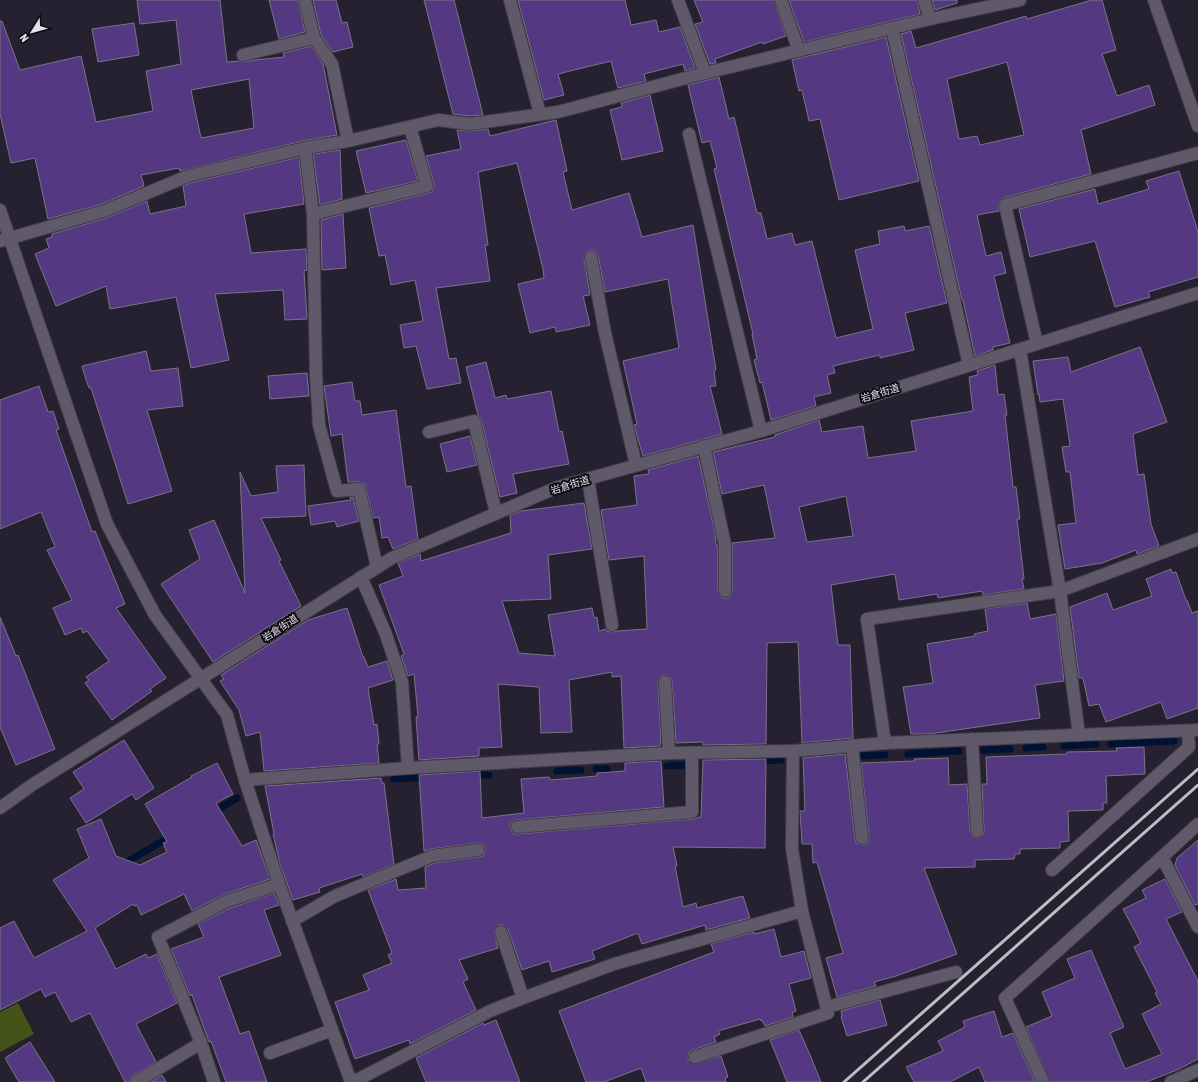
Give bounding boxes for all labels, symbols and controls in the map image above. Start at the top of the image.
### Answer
north arrow [12,12,52,52]
text: N [17,32,31,44]
street label: 岩倉街道 [859,382,901,404]
street label: 岩倉街道 [549,474,591,496]
street label: 岩倉街道 [260,612,300,644]

